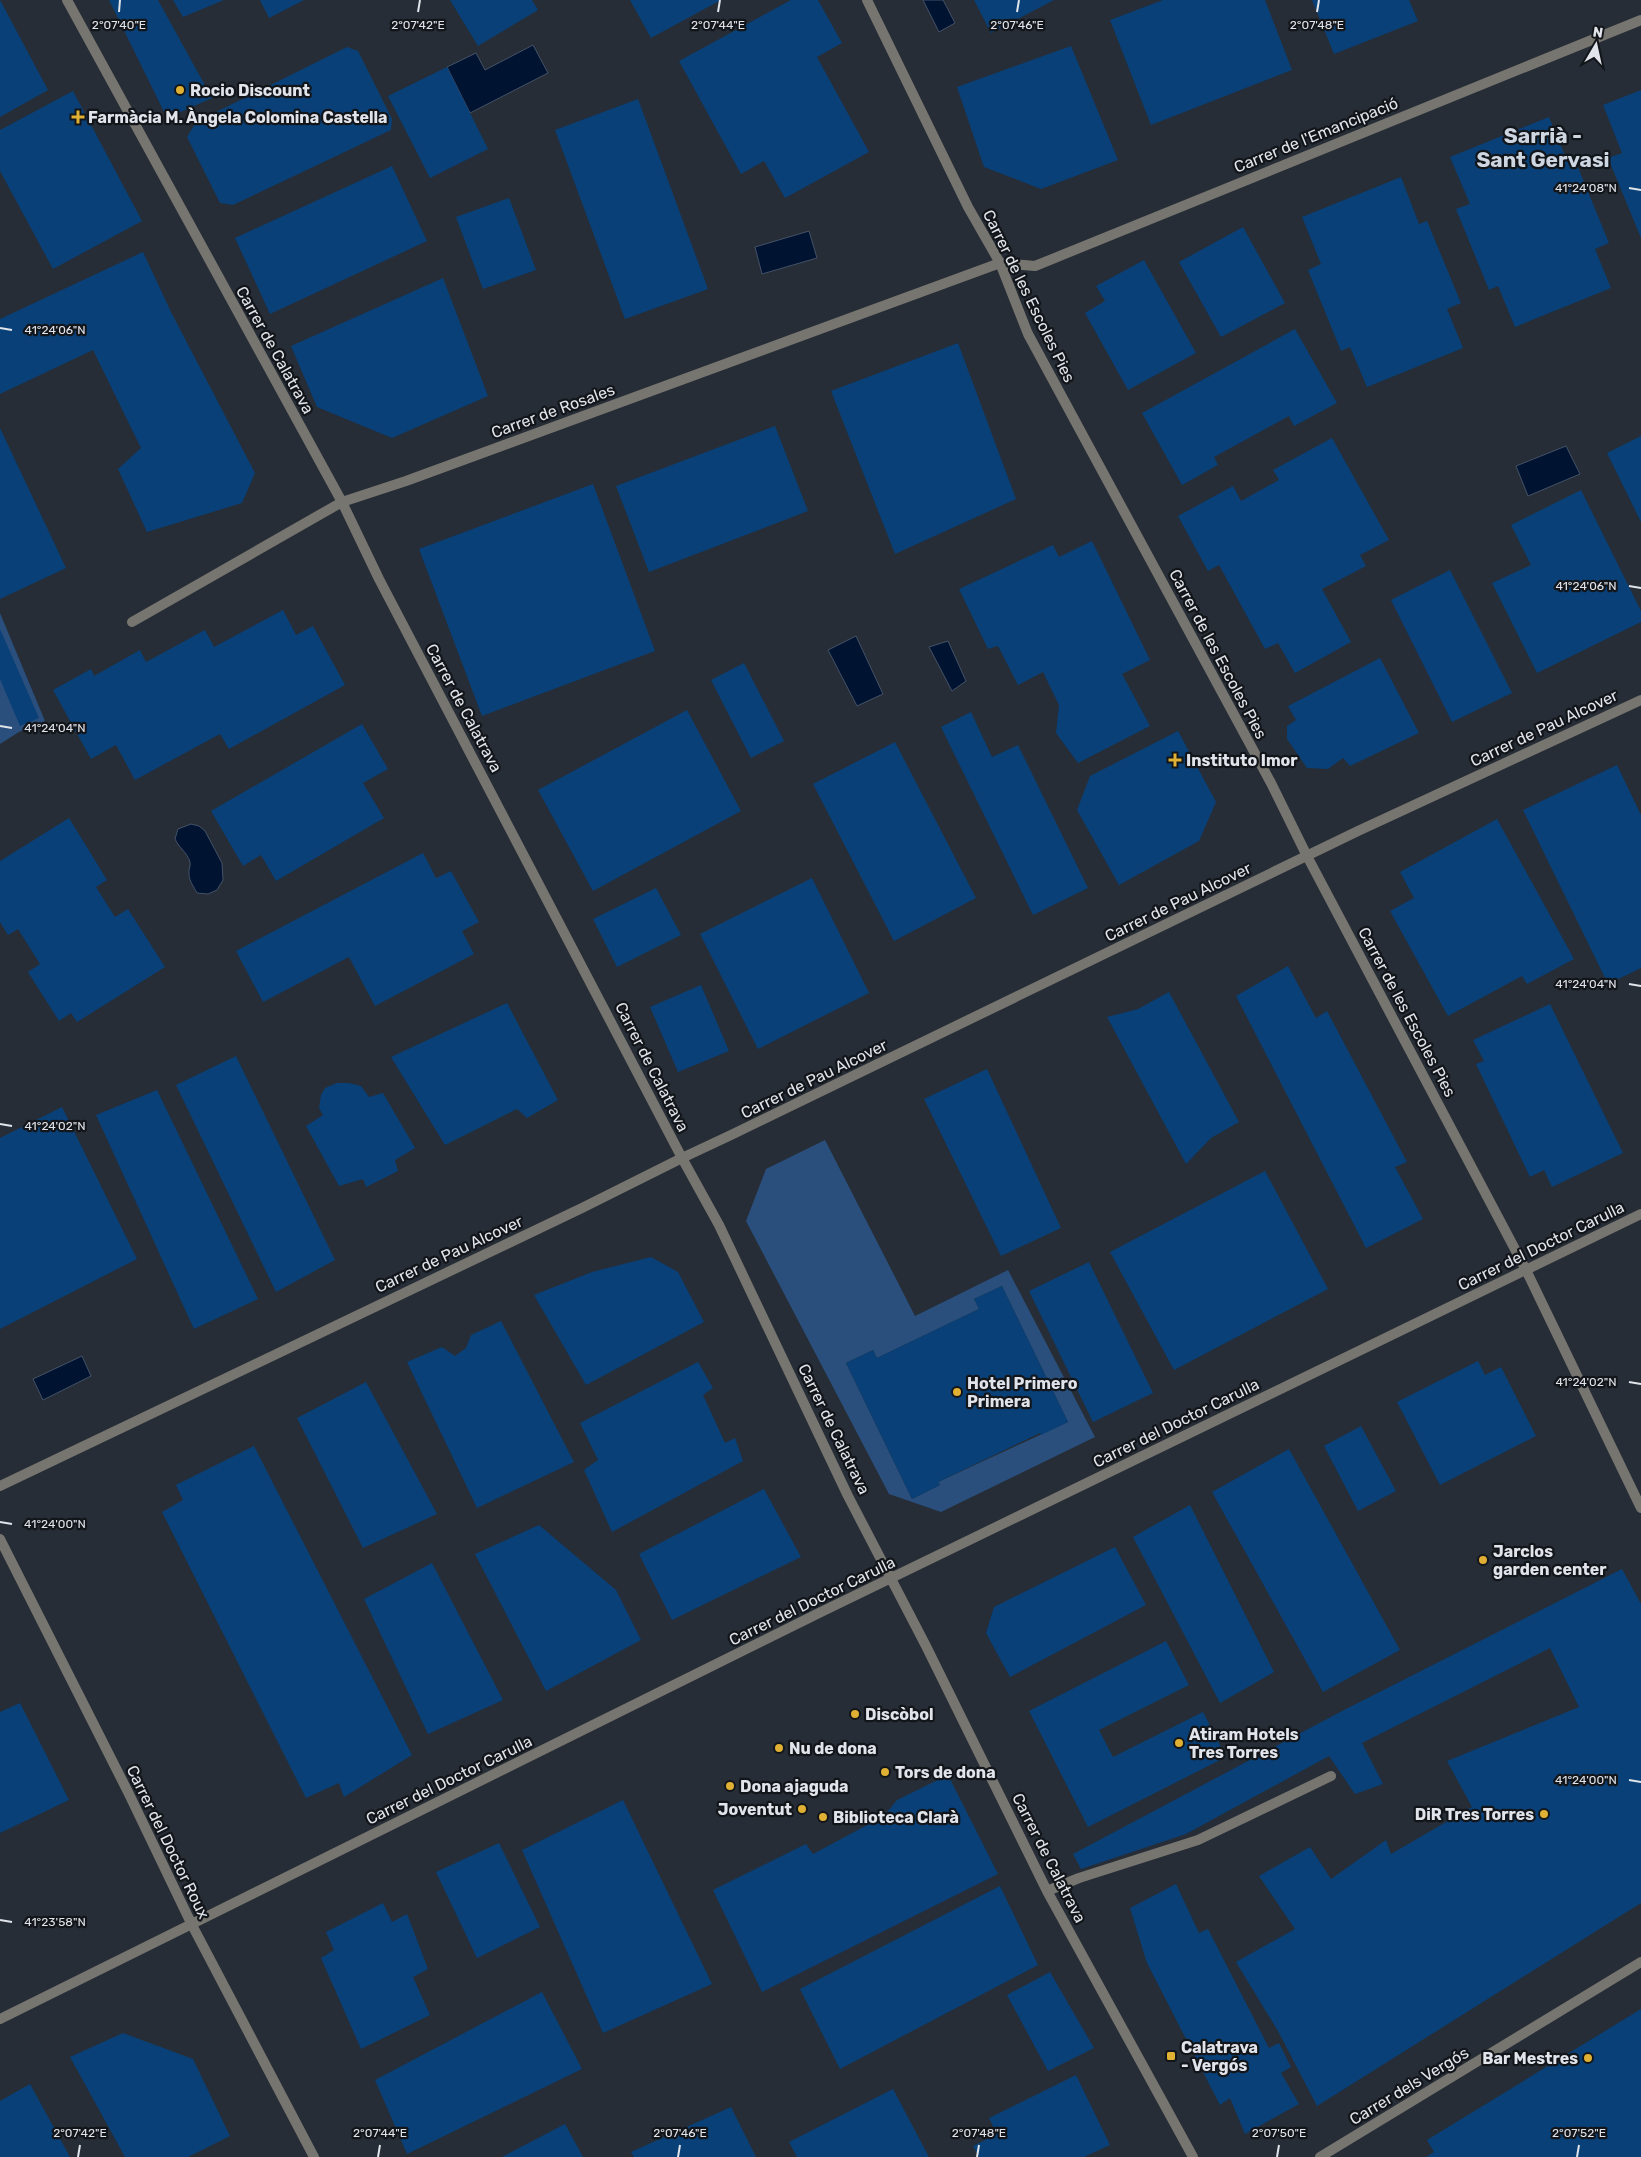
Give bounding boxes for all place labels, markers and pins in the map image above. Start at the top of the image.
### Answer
place label: Rocio Discount [190,81,310,100]
marker: Rocio Discount [174,84,186,96]
place label: Farmàcia M. Àngela Colomina Castella [88,107,388,127]
marker: Farmàcia M. Àngela Colomina Castella [72,111,84,123]
place label: Instituto Imor [1186,751,1298,770]
marker: Instituto Imor [1168,753,1182,767]
place label: Hotel Primero Primera [967,1374,1078,1411]
marker: Hotel Primero Primera [951,1386,963,1398]
place label: Jarclos garden center [1493,1542,1607,1579]
marker: Jarclos garden center [1477,1554,1489,1566]
place label: Discòbol [865,1705,934,1724]
marker: Discòbol [849,1708,861,1720]
place label: Atiram Hotels Tres Torres [1189,1725,1299,1762]
marker: Atiram Hotels Tres Torres [1173,1737,1185,1749]
place label: Nu de dona [789,1739,877,1758]
marker: Nu de dona [773,1742,785,1754]
place label: Tors de dona [895,1763,996,1782]
marker: Tors de dona [879,1766,891,1778]
place label: Dona ajaguda [740,1777,849,1796]
marker: Dona ajaguda [724,1780,736,1792]
place label: Joventut [718,1800,793,1819]
marker: Joventut [796,1803,808,1815]
place label: DiR Tres Torres [1415,1805,1534,1824]
place label: Biblioteca Clarà [833,1808,959,1827]
marker: DiR Tres Torres [1538,1808,1550,1820]
marker: Biblioteca Clarà [817,1811,829,1823]
place label: Calatrava - Vergós [1181,2038,1258,2075]
place label: Bar Mestres [1482,2049,1578,2068]
marker: Calatrava - Vergós [1165,2050,1177,2062]
marker: Bar Mestres [1582,2052,1594,2064]

